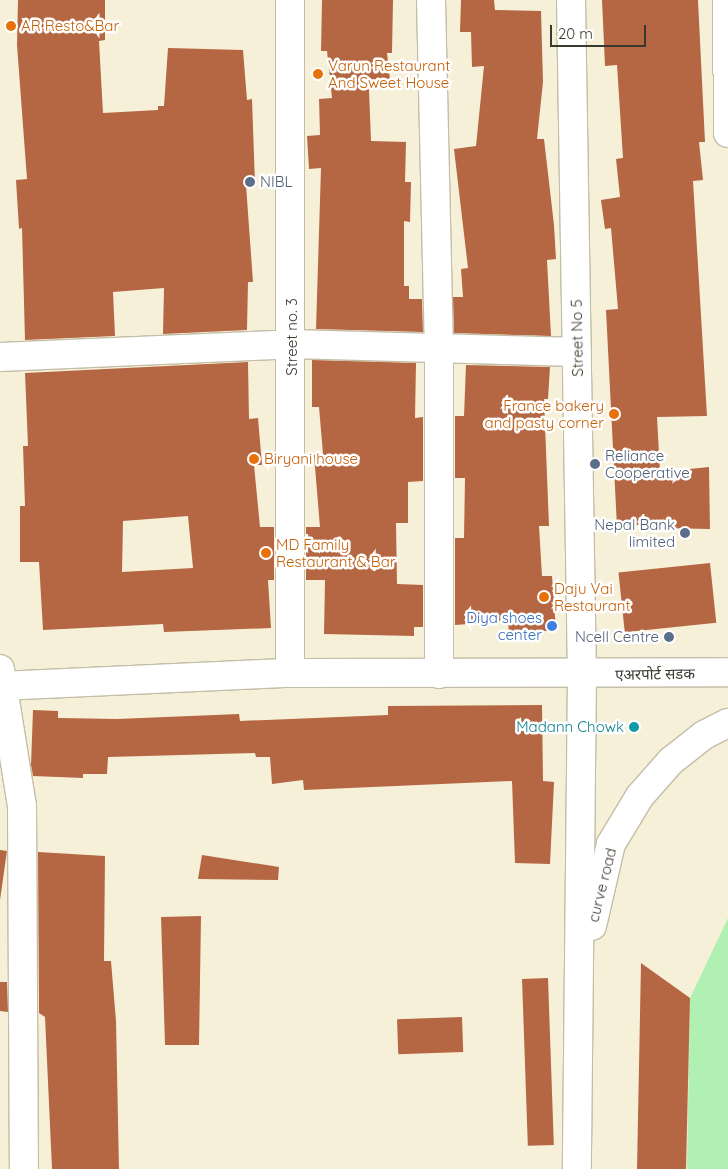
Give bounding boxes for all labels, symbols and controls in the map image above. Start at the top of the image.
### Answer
scale bar [553,15,649,47]
place label: AR Resto&Bar [21,17,119,35]
marker: AR Resto&Bar [5,20,17,32]
text: 20 m [558,24,593,43]
place label: Varun Restaurant And Sweet House [328,56,450,91]
marker: Varun Restaurant And Sweet House [312,68,324,80]
place label: NIBL [260,173,292,191]
marker: NIBL [244,176,256,188]
street label: Street no. 3 [283,298,301,376]
street label: Street No 5 [567,299,587,377]
place label: France bakery and pasty corner [485,396,604,431]
marker: France bakery and pasty corner [608,408,620,420]
place label: Reliance Cooperative [605,446,690,481]
place label: Biryani house [264,450,358,468]
marker: Biryani house [248,453,260,465]
marker: Reliance Cooperative [589,458,601,470]
place label: Nepal Bank limited [594,515,675,550]
marker: Nepal Bank limited [679,527,691,539]
place label: MD Family Restaurant & Bar [276,535,395,570]
marker: MD Family Restaurant & Bar [260,547,272,559]
place label: Daju Vai Restaurant [554,579,630,614]
marker: Daju Vai Restaurant [538,591,550,603]
place label: Diya shoes center [466,608,542,643]
marker: Diya shoes center [546,620,558,632]
place label: Ncell Centre [575,628,659,646]
marker: Ncell Centre [663,631,675,643]
street label: एअरपोर्ट सडक [615,664,695,684]
place label: Madann Chowk [516,718,624,736]
marker: Madann Chowk [628,721,640,733]
street label: curve road [584,846,620,924]

